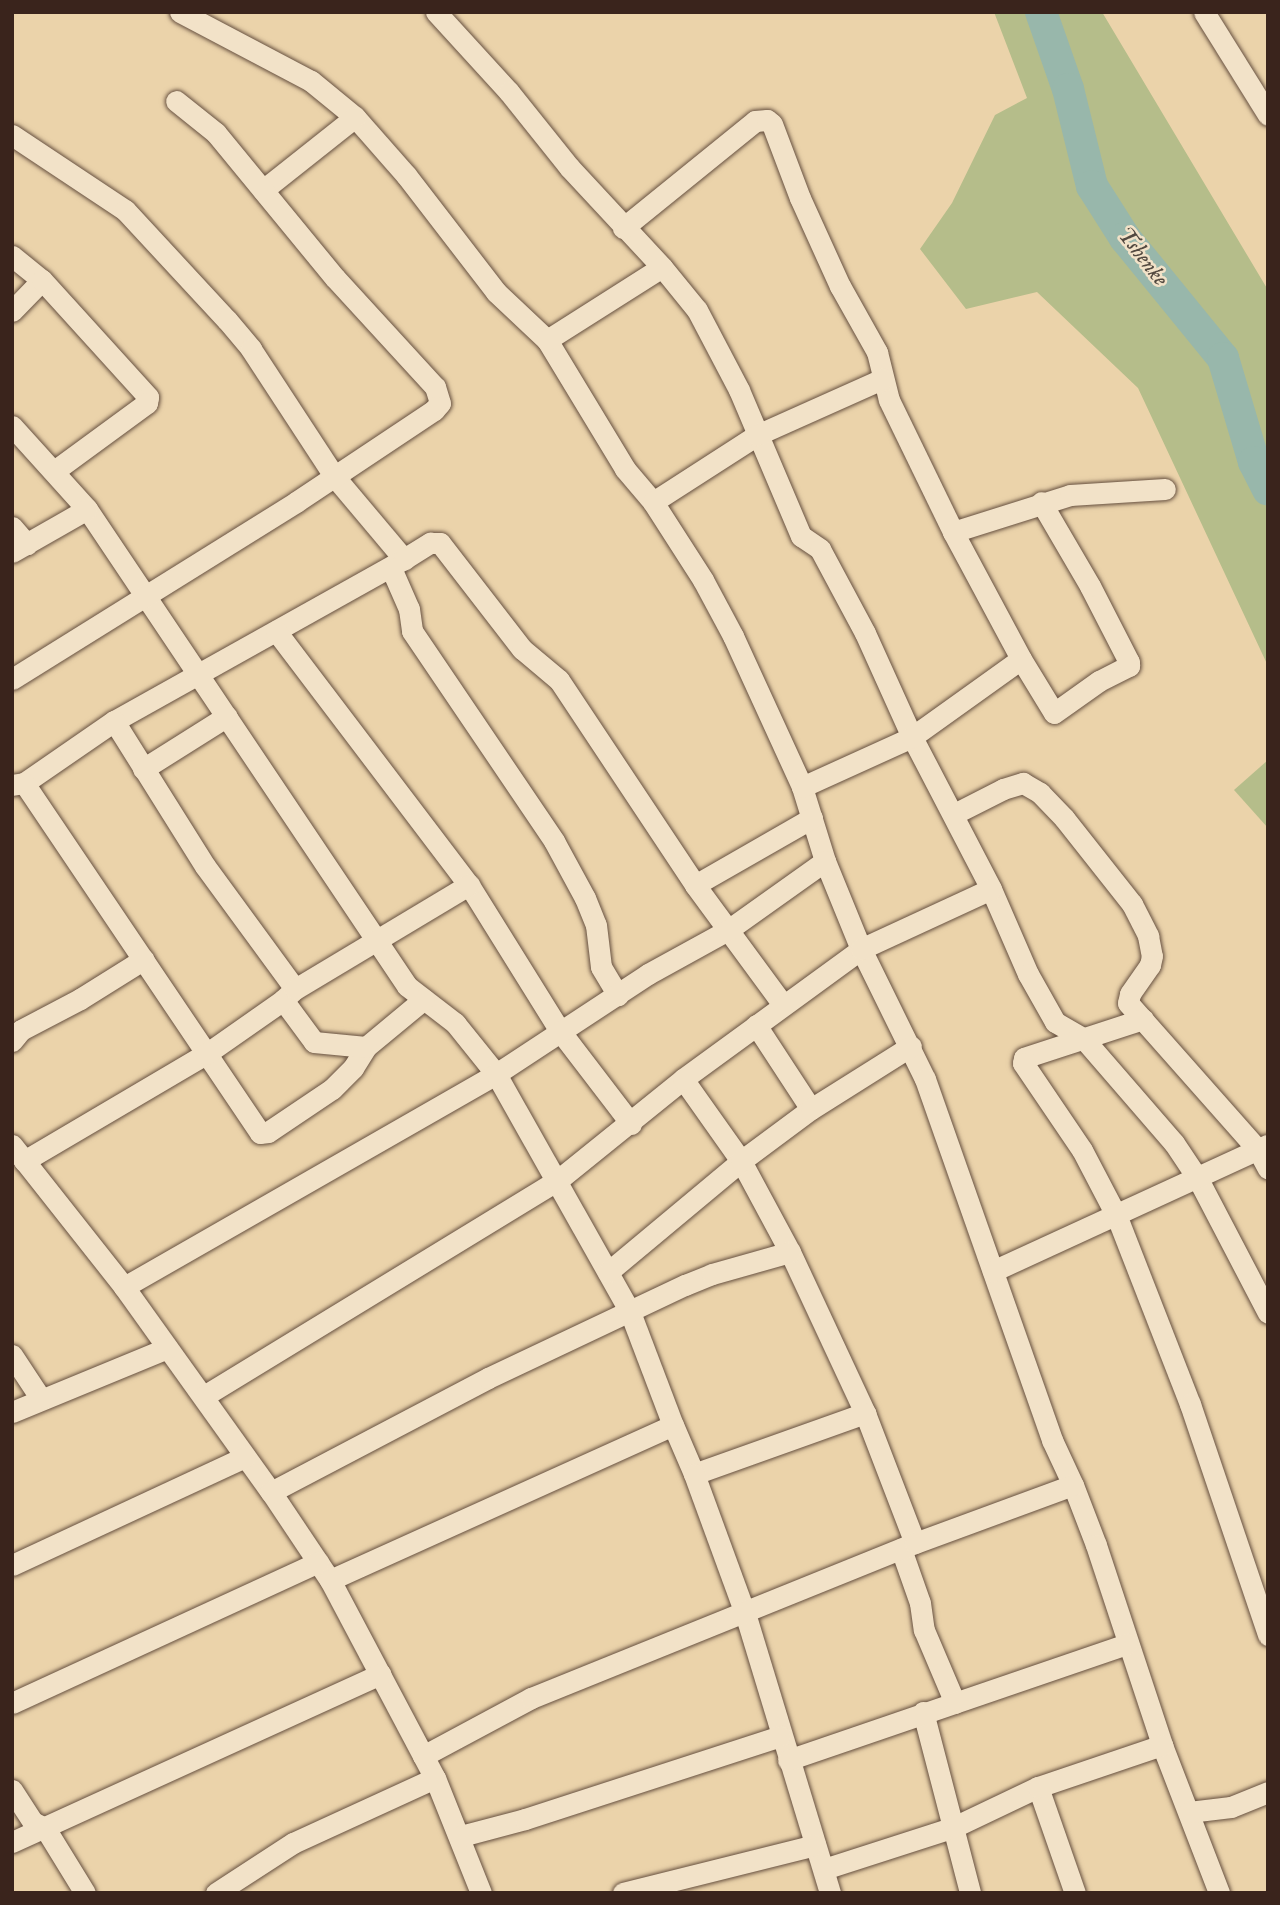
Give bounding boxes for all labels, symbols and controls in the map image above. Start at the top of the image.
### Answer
water label: Tshenke [1110,222,1174,292]

